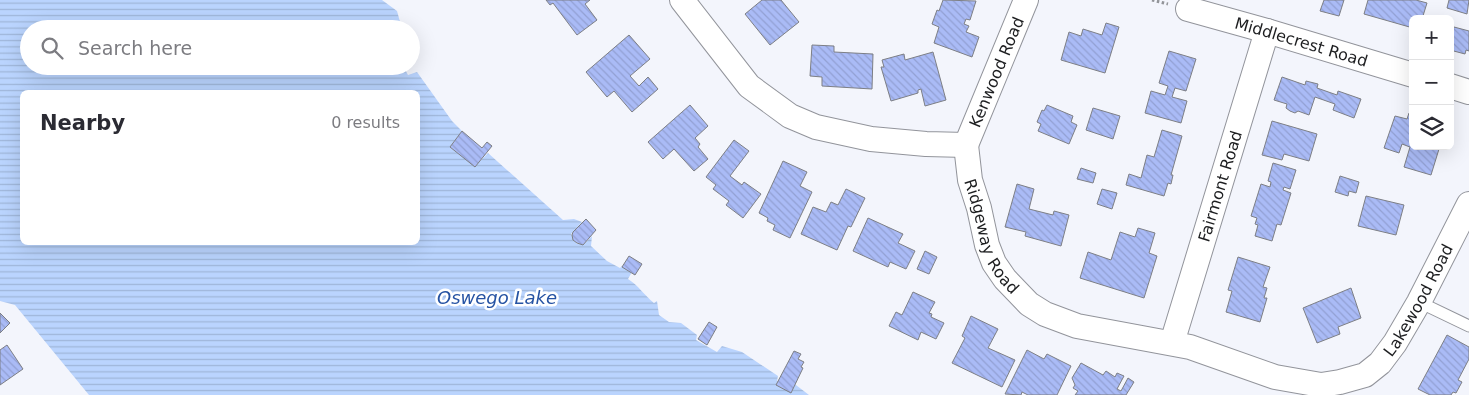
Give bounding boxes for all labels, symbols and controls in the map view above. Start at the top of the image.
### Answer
street label: Kenwood Road [965,14,1028,130]
street label: Middlecrest Road [1233,14,1370,71]
map controls [1409,15,1454,150]
button: + [1409,15,1454,60]
search box [20,20,420,75]
icon: search [38,34,66,62]
text: Search here [78,37,192,59]
button: − [1409,60,1454,105]
button: layers [1409,105,1454,150]
text: Nearby [40,111,125,135]
text: 0 results [331,113,400,132]
street label: Fairmont Road [1194,128,1246,244]
street label: Ridgeway Road [960,176,1023,298]
street label: Lakewood Road [1380,241,1457,360]
water label: Oswego Lake [437,287,557,308]

